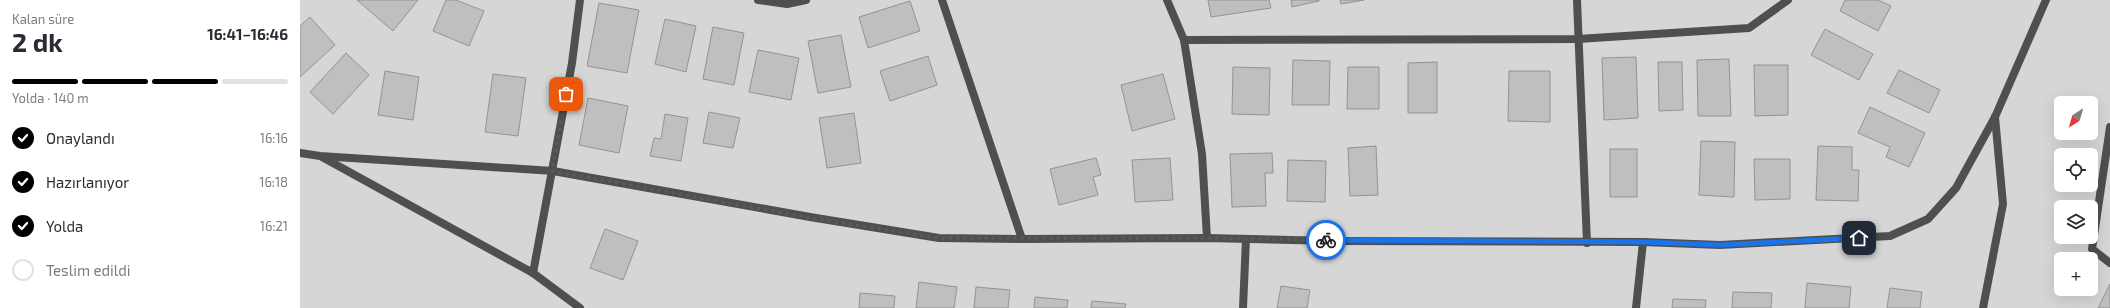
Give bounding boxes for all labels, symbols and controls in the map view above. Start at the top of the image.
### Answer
text: Kalan süre [12,11,74,27]
text: 16:41–16:46 [207,25,288,43]
text: 2 dk [12,26,63,57]
pin [549,77,583,111]
icon: bag [555,83,577,105]
text: Yolda · 140 m [12,90,89,106]
north arrow [2054,96,2098,140]
map controls [2054,96,2098,296]
icon: check [12,127,34,149]
text: Onaylandı [46,129,115,147]
text: 16:16 [260,130,288,146]
button: locate [2054,148,2098,192]
icon: check [12,171,34,193]
text: Hazırlanıyor [46,173,129,191]
text: 16:18 [259,174,288,190]
button: layers [2054,200,2098,244]
icon: check [12,215,34,237]
text: Yolda [46,217,83,235]
text: 16:21 [260,218,288,234]
courier [1306,220,1346,260]
pin [1842,221,1876,255]
icon: home [1848,227,1870,249]
icon: bike [1315,229,1337,251]
button: + [2054,252,2098,296]
text: Teslim edildi [46,261,131,279]

